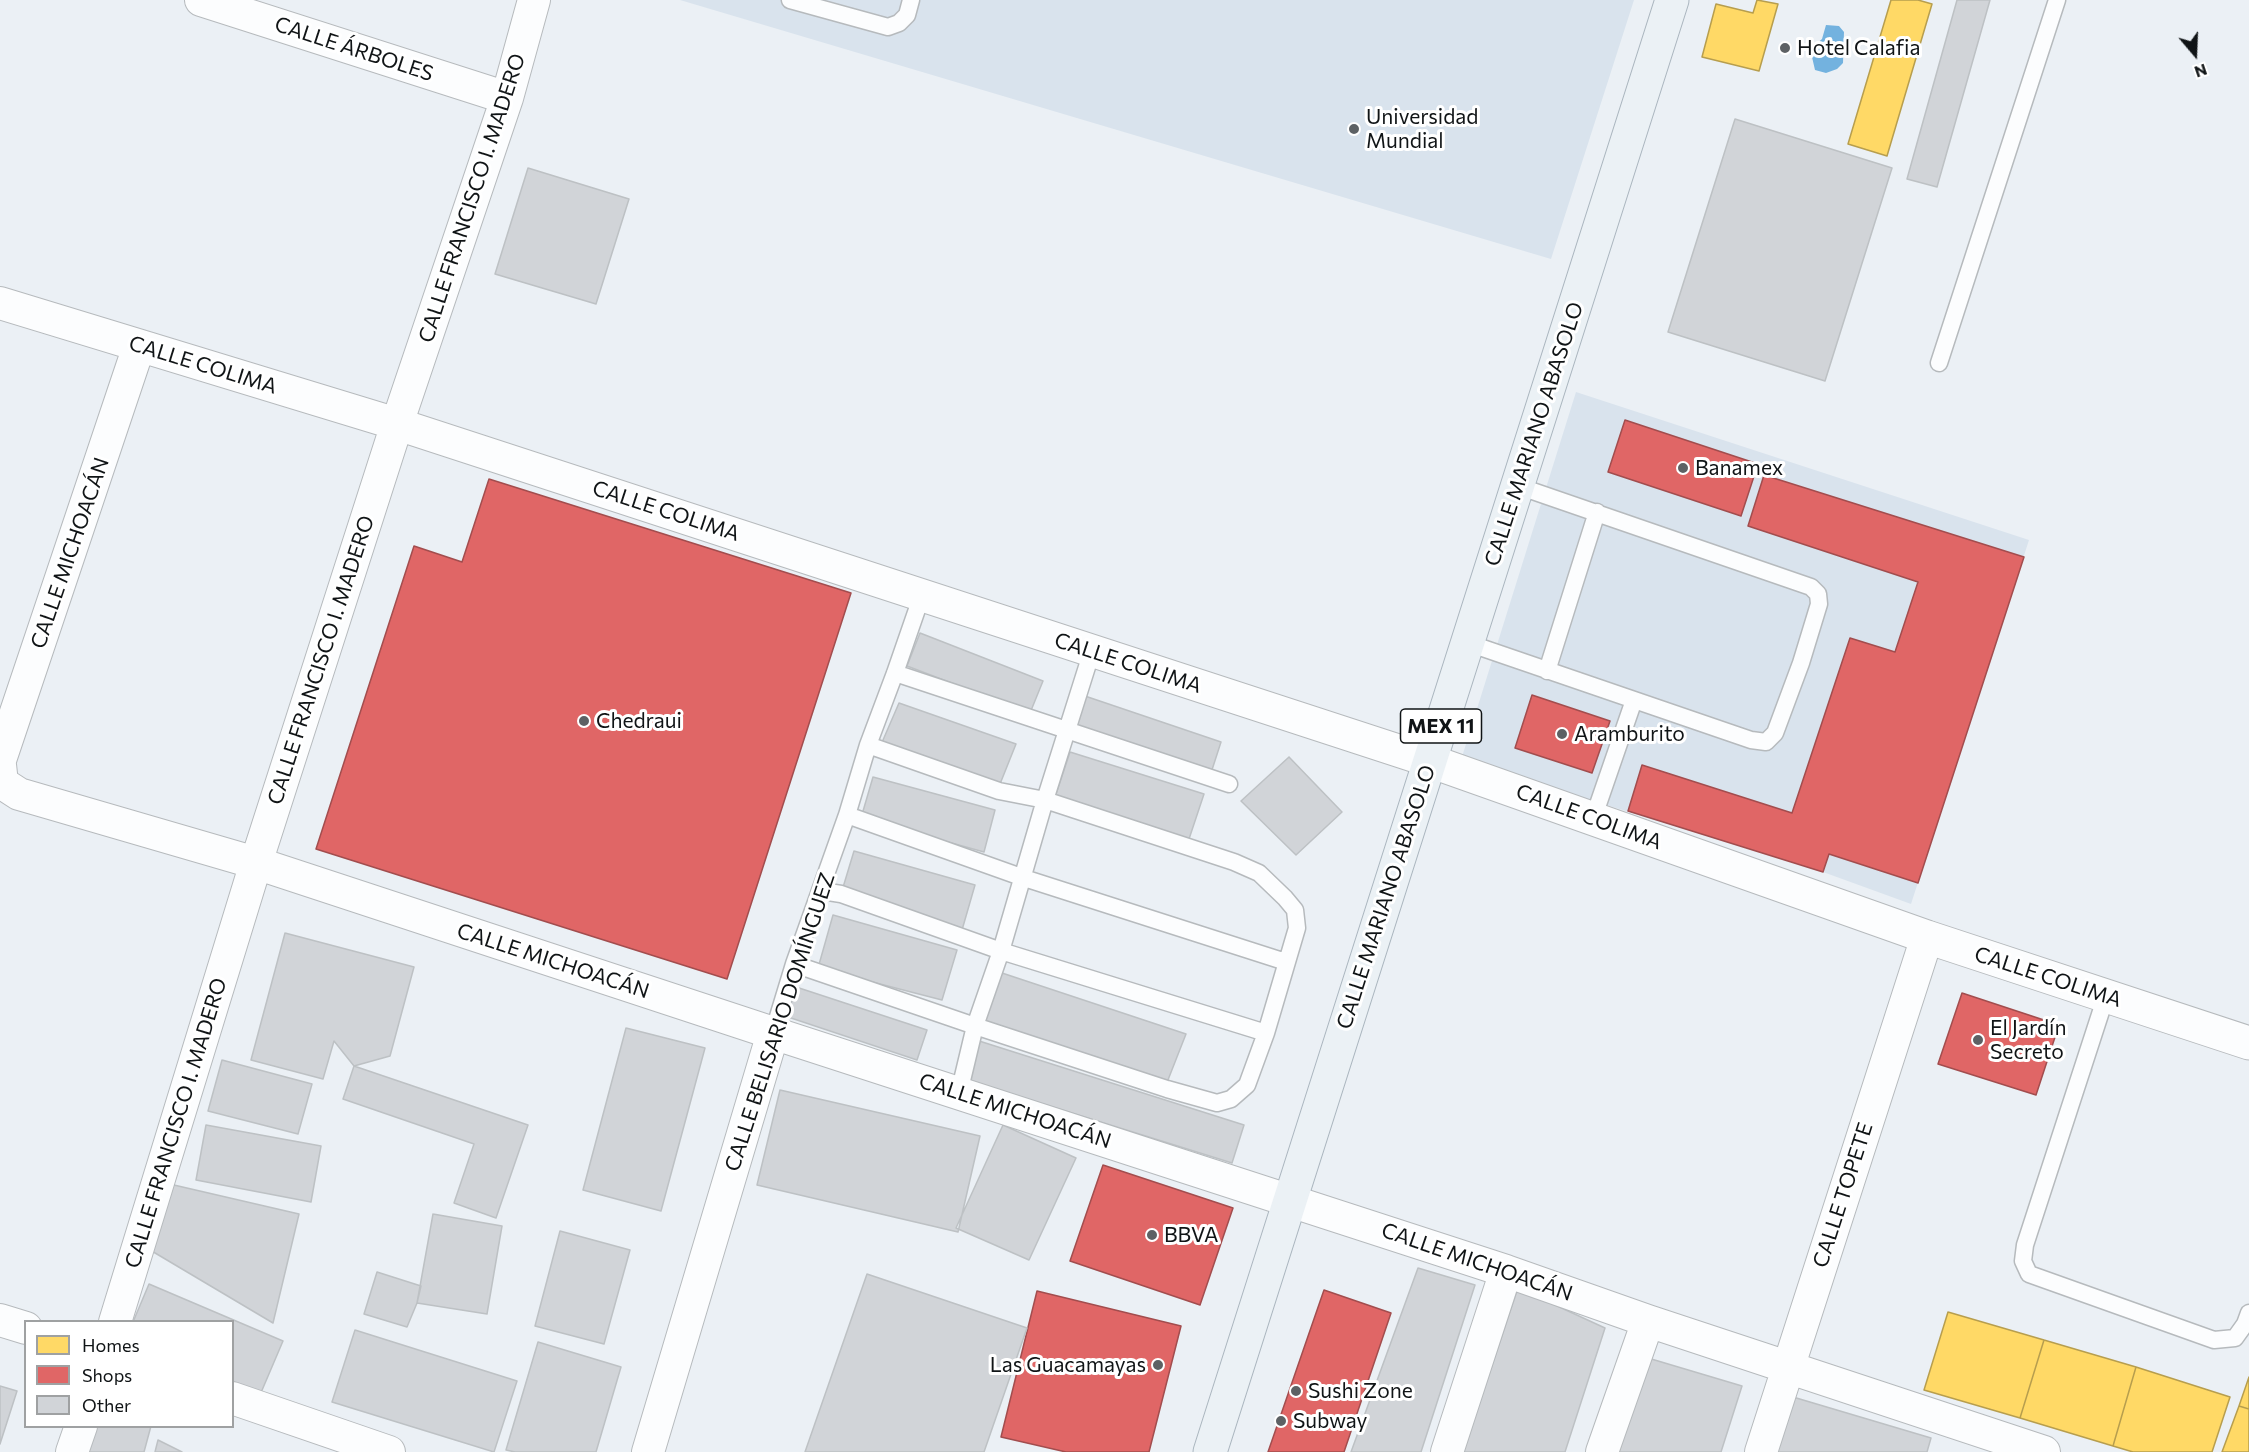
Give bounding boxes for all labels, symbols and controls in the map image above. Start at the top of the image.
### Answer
street label: CALLE ÁRBOLES [271,11,437,87]
north arrow [2165,24,2225,84]
place label: Hotel Calafia [1797,35,1920,61]
marker: Hotel Calafia [1778,41,1792,55]
street label: CALLE FRANCISCO I. MADERO [413,50,531,346]
text: N [2192,61,2210,82]
place label: Universidad Mundial [1366,104,1478,154]
marker: Universidad Mundial [1347,122,1361,136]
street label: CALLE MARIANO ABASOLO [1479,299,1589,569]
street label: CALLE COLIMA [126,331,280,399]
street label: CALLE MICHOACÁN [25,454,115,652]
place label: Banamex [1695,455,1783,481]
marker: Banamex [1676,461,1690,475]
street label: CALLE COLIMA [589,475,743,547]
street label: CALLE FRANCISCO I. MADERO [262,512,380,808]
street label: CALLE COLIMA [1051,627,1205,699]
place label: Chedraui [596,708,682,734]
road number: MEX 11 [1400,709,1482,743]
marker: Chedraui [577,714,591,728]
place label: Aramburito [1574,721,1685,747]
marker: Aramburito [1555,727,1569,741]
street label: CALLE MARIANO ABASOLO [1331,762,1441,1032]
street label: CALLE COLIMA [1513,779,1665,855]
street label: CALLE BELISARIO DOMÍNGUEZ [720,869,840,1175]
street label: CALLE MICHOACÁN [454,918,652,1004]
street label: CALLE COLIMA [1971,941,2125,1013]
street label: CALLE FRANCISCO I. MADERO [120,975,232,1271]
place label: El Jardín Secreto [1990,1015,2066,1065]
marker: El Jardín Secreto [1971,1033,1985,1047]
street label: CALLE MICHOACÁN [916,1068,1114,1154]
street label: CALLE TOPETE [1808,1119,1878,1271]
street label: CALLE MICHOACÁN [1378,1217,1576,1307]
place label: BBVA [1164,1222,1218,1248]
marker: BBVA [1145,1228,1159,1242]
legend [24,1320,234,1428]
text: Homes [82,1334,140,1356]
place label: Las Guacamayas [990,1352,1146,1378]
marker: Las Guacamayas [1151,1358,1165,1372]
text: Shops [82,1364,132,1386]
place label: Sushi Zone [1308,1378,1413,1404]
marker: Sushi Zone [1289,1384,1303,1398]
text: Other [82,1394,131,1416]
place label: Subway [1293,1408,1367,1434]
marker: Subway [1274,1414,1288,1428]

